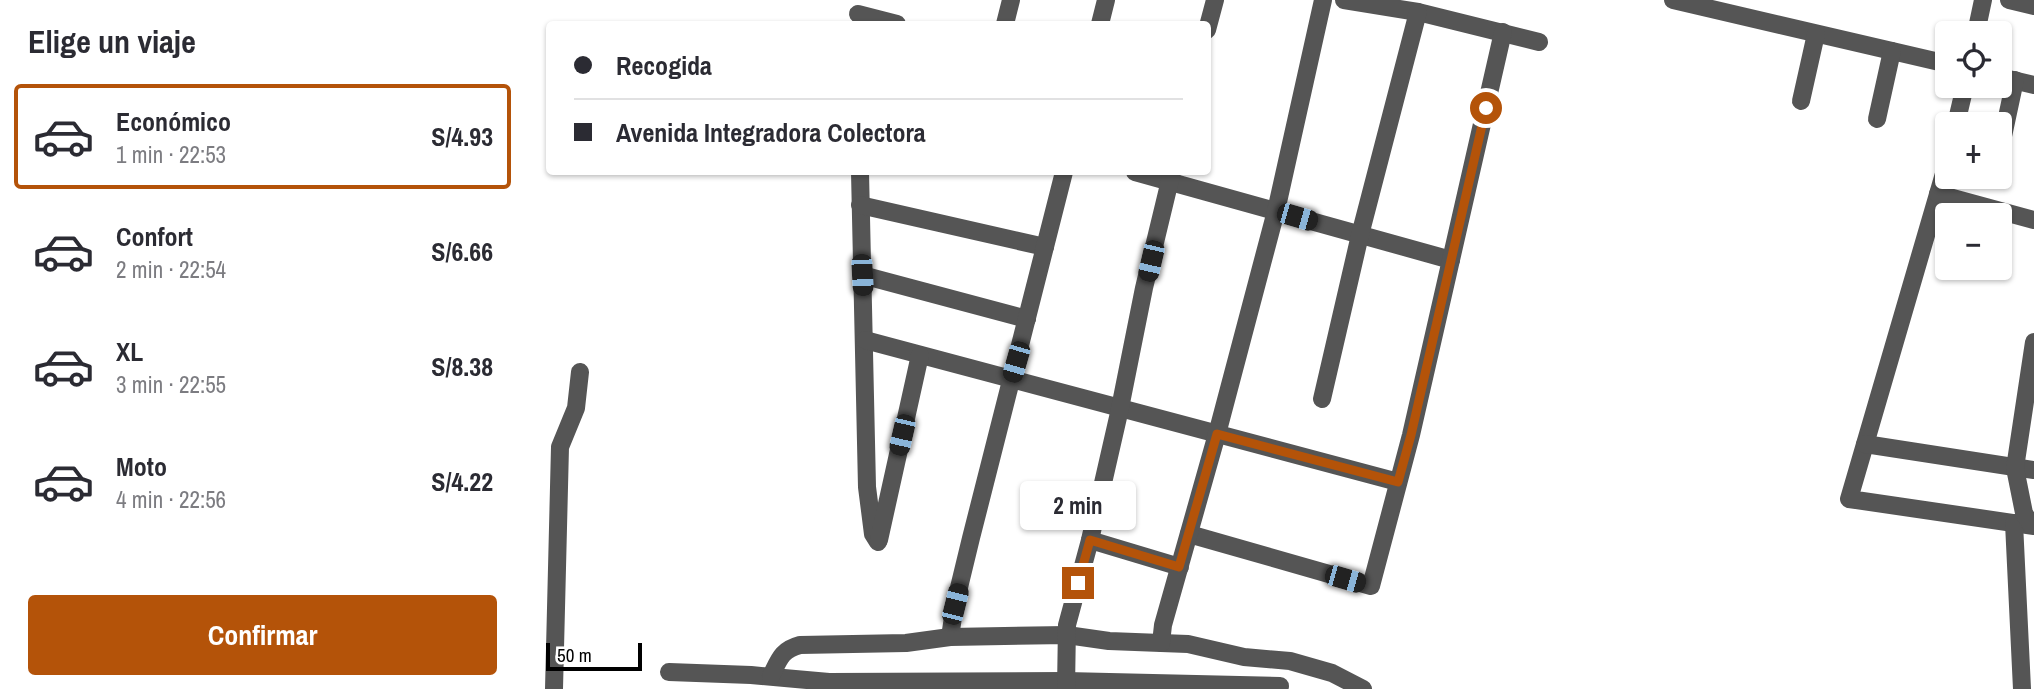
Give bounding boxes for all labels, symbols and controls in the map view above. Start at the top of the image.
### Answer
text: Elige un viaje [28,20,196,63]
map controls [1935,21,2012,280]
button: locate [1935,21,2012,98]
text: Recogida [616,48,712,83]
route start [1470,92,1502,124]
text: Económico [116,104,231,139]
icon: car [32,105,95,168]
button: + [1935,112,2012,189]
text: Avenida Integradora Colectora [616,115,926,150]
text: S/4.93 [431,119,493,154]
text: 1 min · 22:53 [116,139,226,170]
car [1274,201,1321,233]
button: − [1935,203,2012,280]
text: Confort [116,219,193,254]
icon: car [32,220,95,283]
text: S/6.66 [431,234,493,269]
car [1137,238,1166,284]
car [851,253,874,297]
text: 2 min · 22:54 [116,254,226,285]
text: XL [116,334,143,369]
icon: car [32,335,95,398]
car [1001,339,1032,385]
text: S/8.38 [431,349,493,384]
text: 3 min · 22:55 [116,369,226,400]
car [888,412,917,458]
text: Moto [116,449,167,484]
icon: car [32,450,95,513]
text: S/4.22 [431,464,493,499]
callout: 2 min [1020,482,1136,530]
text: 4 min · 22:56 [116,484,226,515]
text: 2 min [1053,490,1103,521]
car [1322,563,1369,595]
route end [1062,567,1094,599]
car [940,581,971,627]
button: Confirmar [28,595,497,675]
scale bar [546,640,642,672]
text: 50 m [557,642,592,668]

